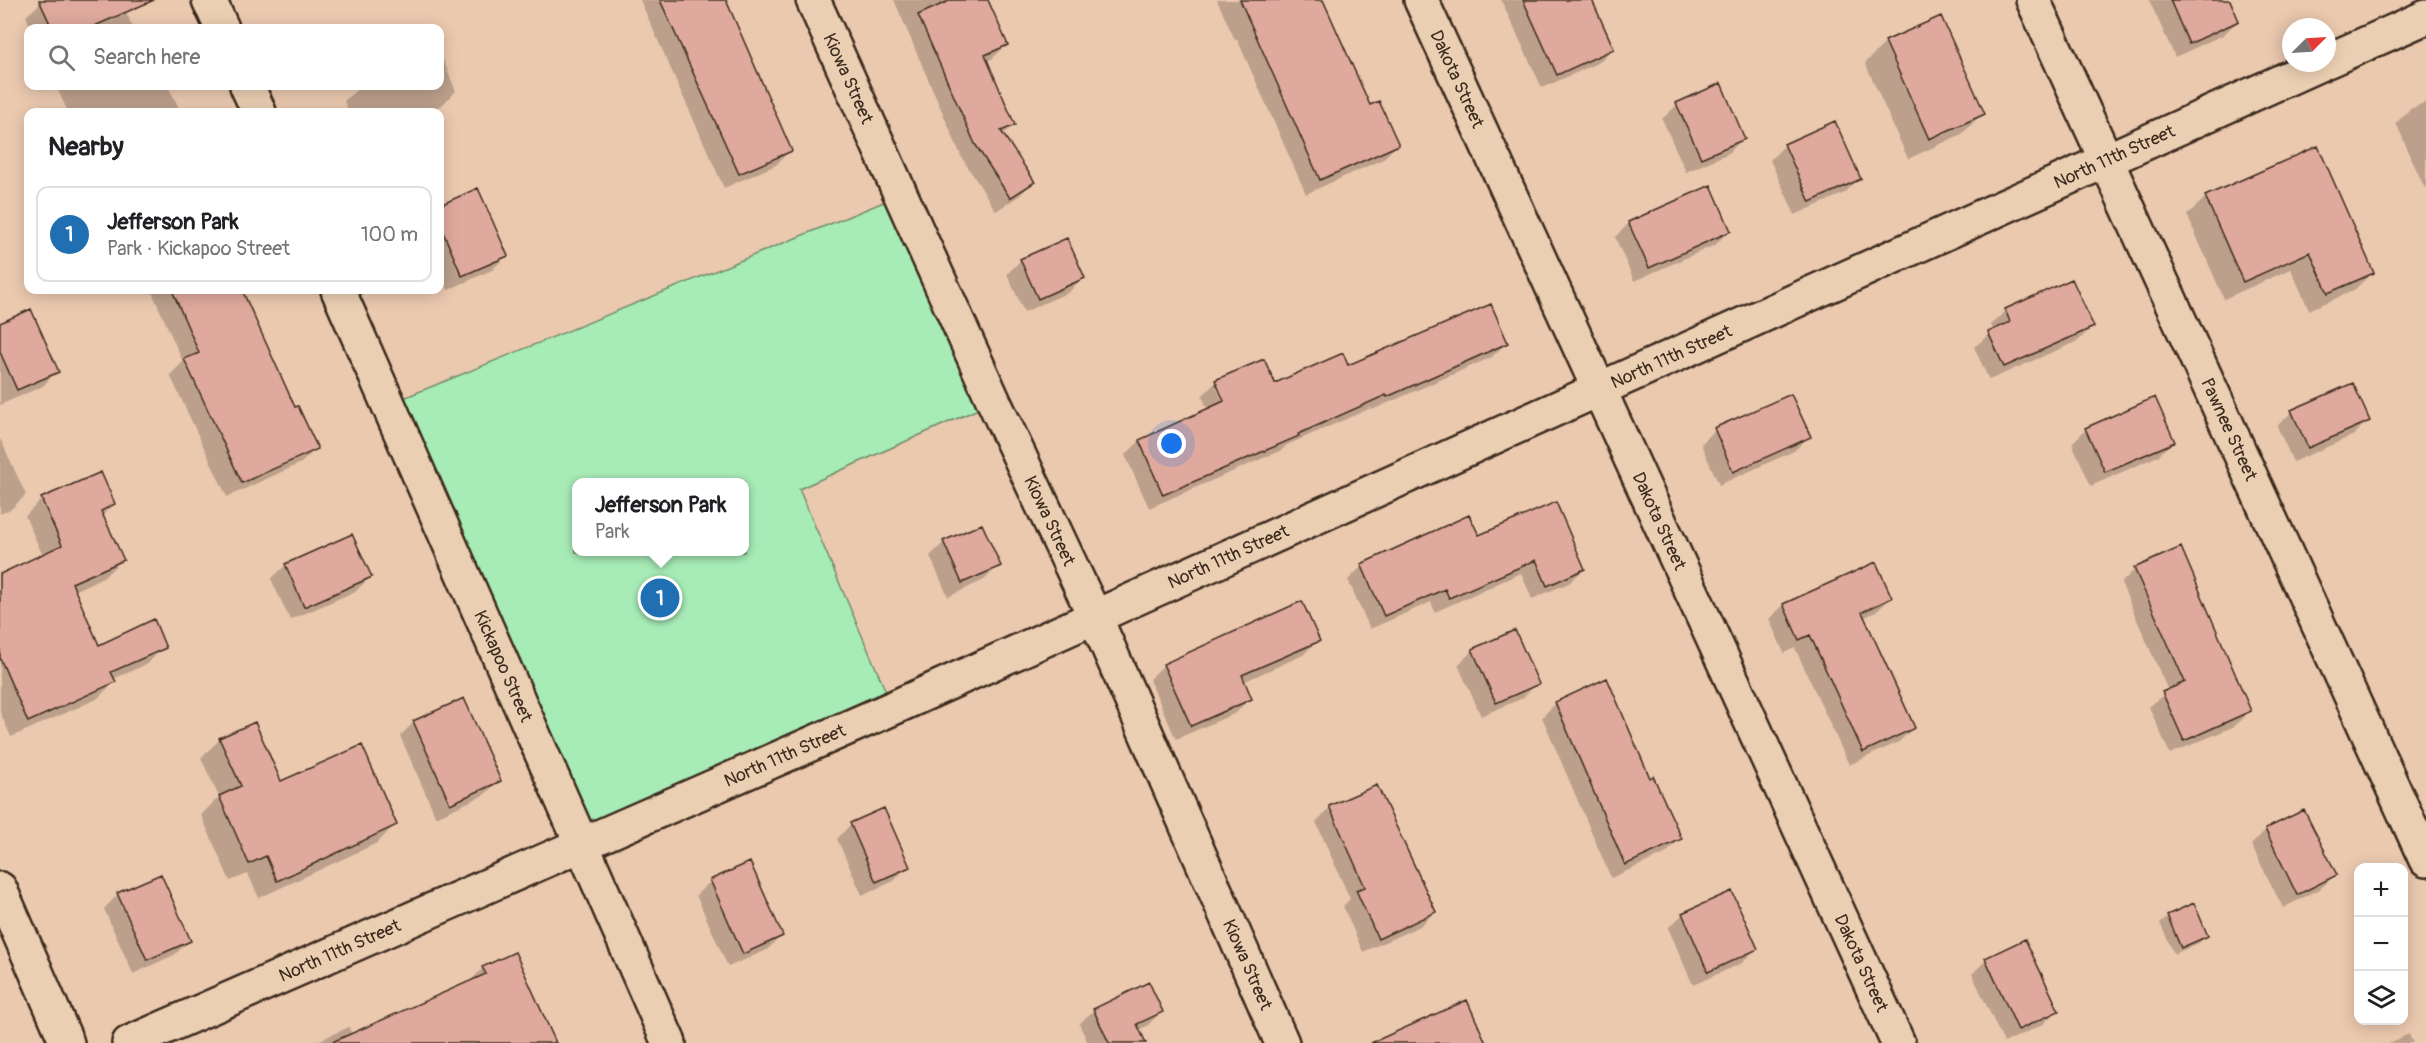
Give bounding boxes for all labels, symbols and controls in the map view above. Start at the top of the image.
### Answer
north arrow [2282,18,2336,72]
search box [24,24,444,90]
street label: Dakota Street [1424,27,1489,133]
street label: Kiowa Street [817,30,879,128]
icon: search [45,41,78,74]
text: Search here [93,43,200,71]
street label: North 11th Street [2050,120,2179,195]
text: Nearby [48,131,124,163]
text: Jefferson Park [107,208,239,236]
text: 1 [66,222,73,247]
text: 100 m [361,222,418,247]
text: Park · Kickapoo Street [107,236,290,261]
street label: North 11th Street [1607,320,1736,395]
street label: Pawnee Street [2195,374,2262,485]
your location [1157,429,1186,458]
street label: Dakota Street [1627,469,1692,575]
street label: Kiowa Street [1018,472,1081,570]
popup [572,478,749,556]
text: Jefferson Park [595,491,726,519]
text: Park [595,519,630,544]
street label: North 11th Street [1164,520,1293,594]
pin: 1 [640,576,680,620]
street label: Kickapoo Street [468,607,538,727]
street label: North 11th Street [721,719,850,793]
map controls [2354,863,2408,1025]
button: + [2354,863,2408,917]
street label: Dakota Street [1829,911,1894,1017]
street label: North 11th Street [275,914,405,988]
street label: Kiowa Street [1217,916,1277,1014]
button: − [2354,917,2408,971]
button: layers [2354,971,2408,1025]

